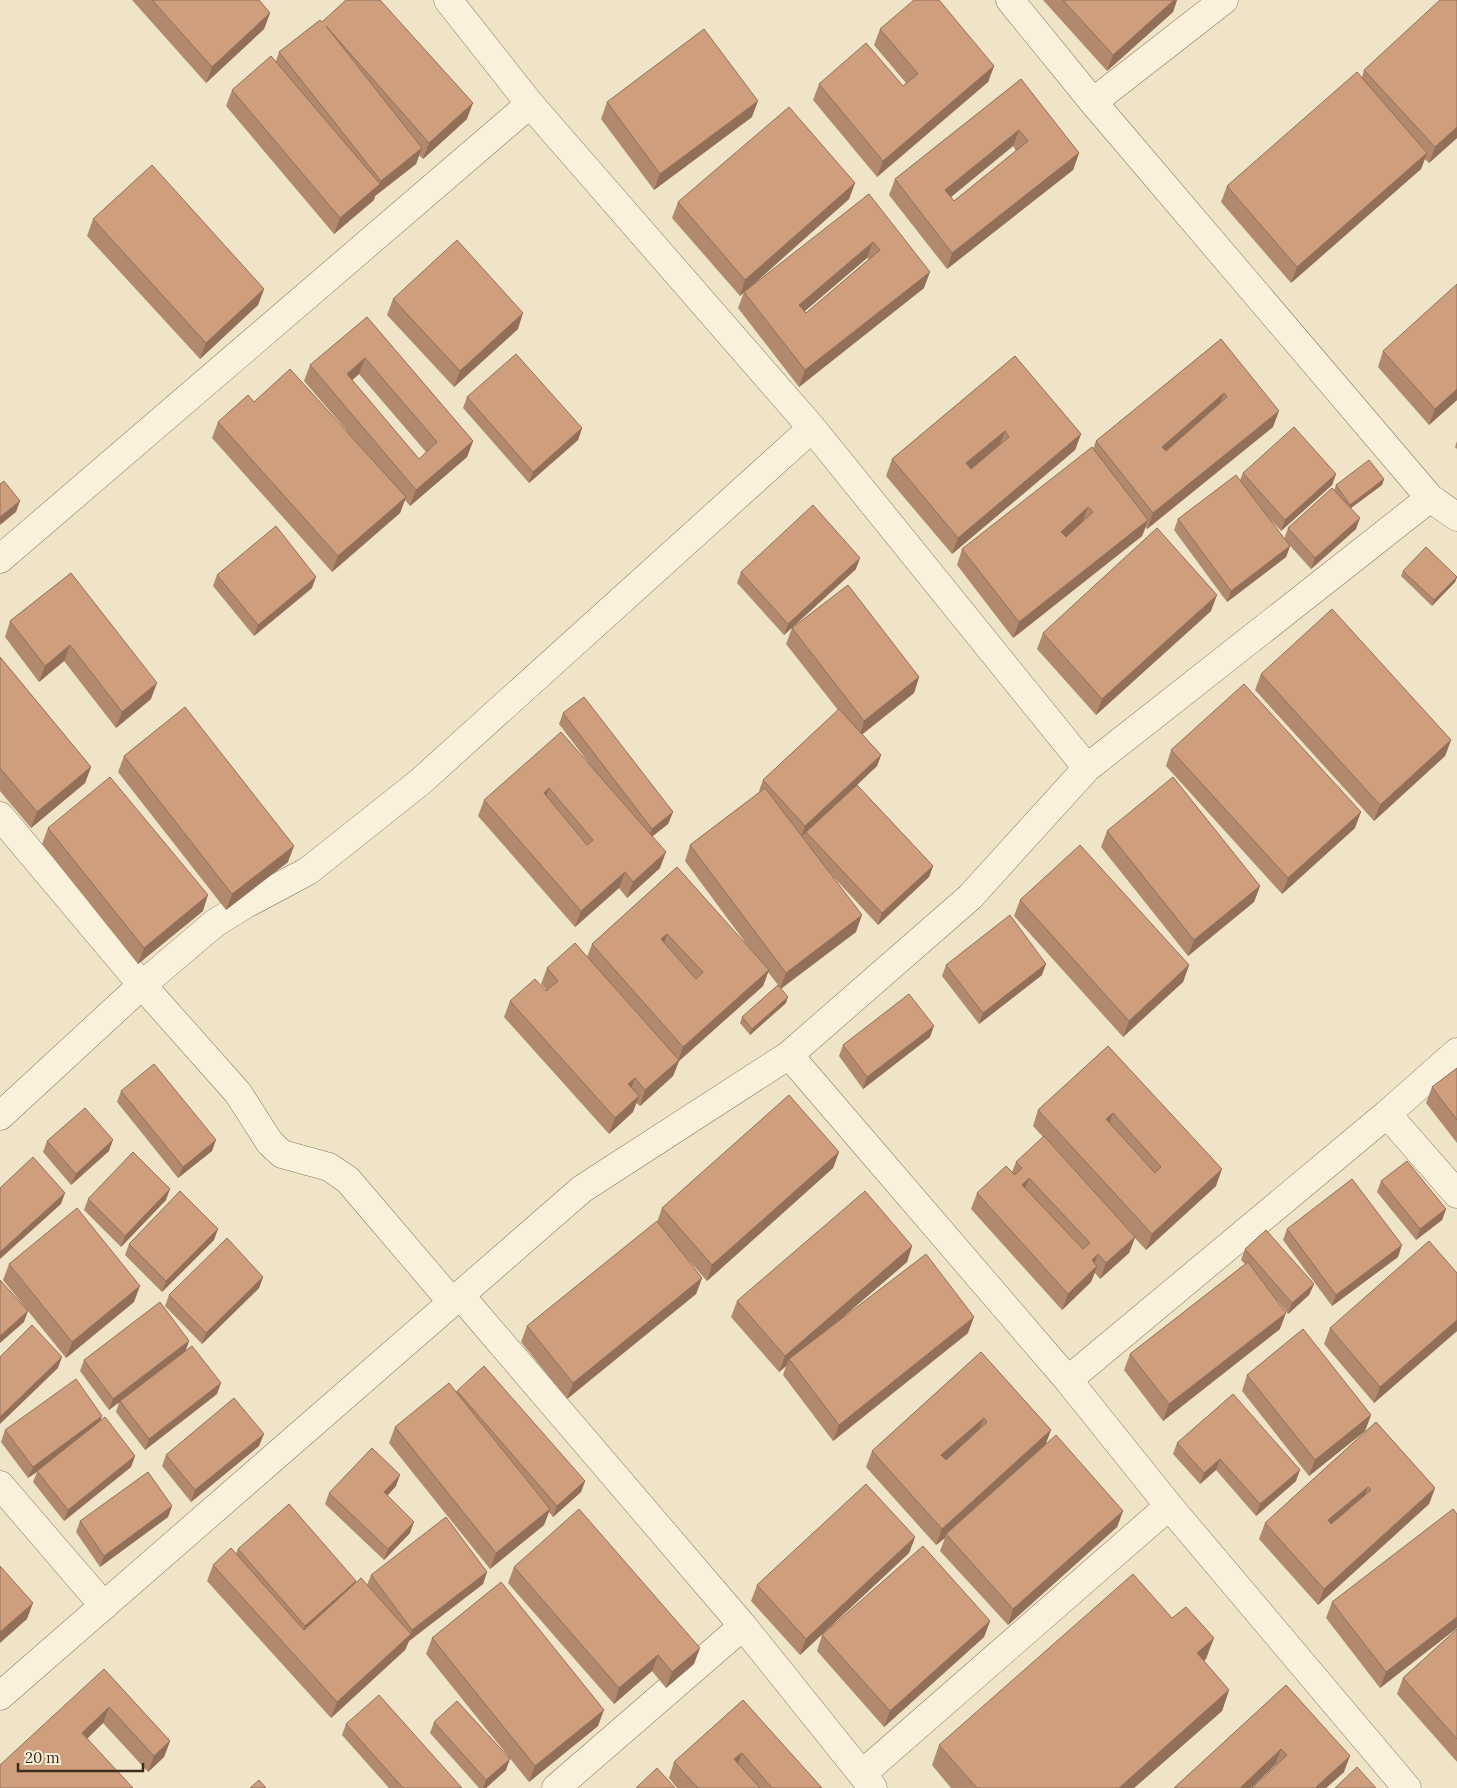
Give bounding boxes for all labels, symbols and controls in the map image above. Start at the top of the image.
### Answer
scale bar [18,1740,142,1772]
text: 20 m [25,1748,60,1767]

